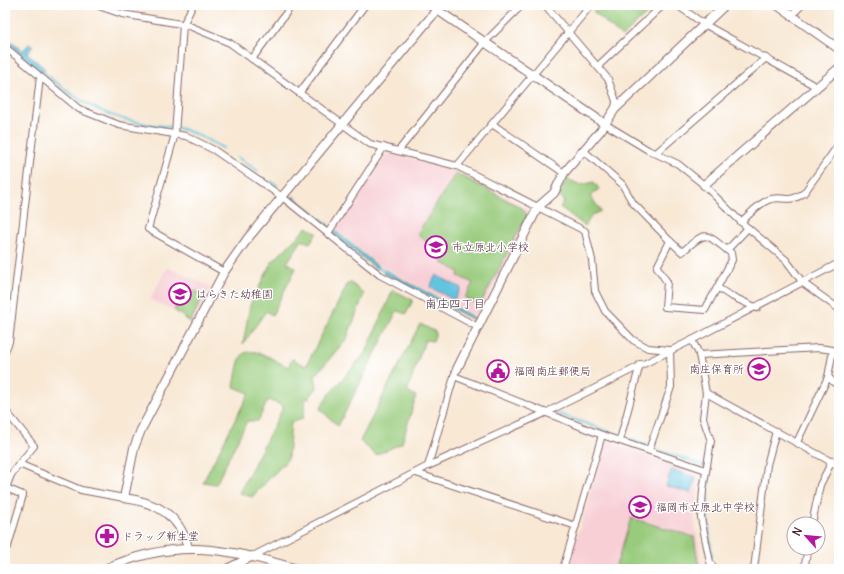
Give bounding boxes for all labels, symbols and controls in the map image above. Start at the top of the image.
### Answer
school or university icon: 市立原北小学校 [423,234,449,260]
place label: 市立原北小学校 [452,240,529,254]
school or university icon: はらきた幼稚園 [167,281,193,307]
place label: はらきた幼稚園 [196,287,273,301]
district label: 南庄四丁目 [425,296,485,311]
school or university icon: 南庄保育所 [746,356,772,382]
public building icon: 福岡南庄郵便局 [485,358,511,384]
place label: 南庄保育所 [689,362,744,376]
place label: 福岡南庄郵便局 [514,364,591,378]
school or university icon: 福岡市立原北中学校 [627,494,653,520]
place label: 福岡市立原北中学校 [656,500,755,514]
north arrow [786,516,826,556]
pharmacy icon: ドラッグ新生堂 [94,523,120,549]
text: N [789,525,805,538]
place label: ドラッグ新生堂 [122,529,199,543]

